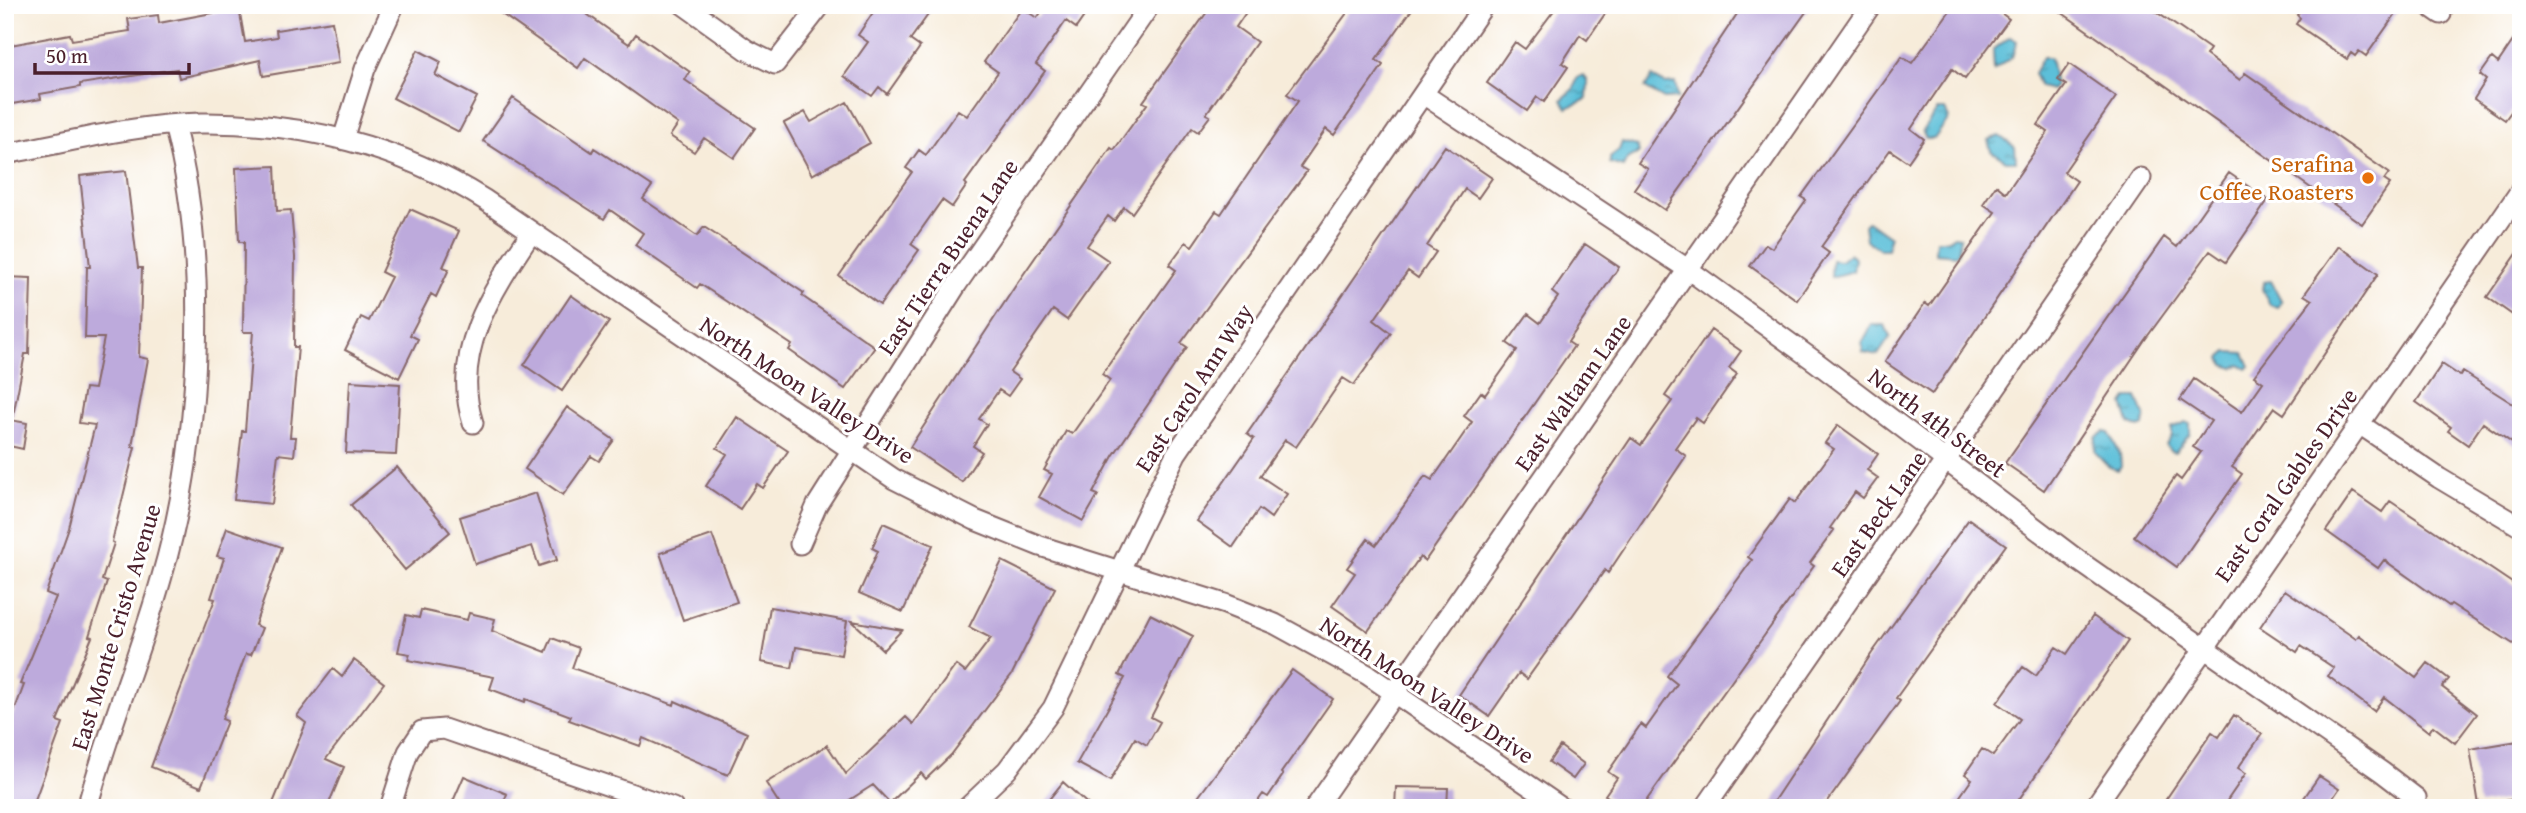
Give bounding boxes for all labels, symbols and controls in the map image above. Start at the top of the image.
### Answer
scale bar [35,32,189,76]
text: 50 m [46,40,88,71]
place label: Serafina Coffee Roasters [2199,146,2355,209]
street label: East Tierra Buena Lane [869,152,1026,362]
marker: Serafina Coffee Roasters [2360,170,2376,186]
street label: East Carol Ann Way [1126,297,1261,479]
street label: North Moon Valley Drive [693,307,921,472]
street label: East Waltann Lane [1505,307,1640,478]
street label: North 4th Street [1861,359,2014,486]
street label: East Coral Gables Drive [2205,381,2366,589]
street label: East Beck Lane [1822,443,1935,584]
street label: East Monte Cristo Avenue [61,499,170,754]
street label: North Moon Valley Drive [1313,607,1541,772]

